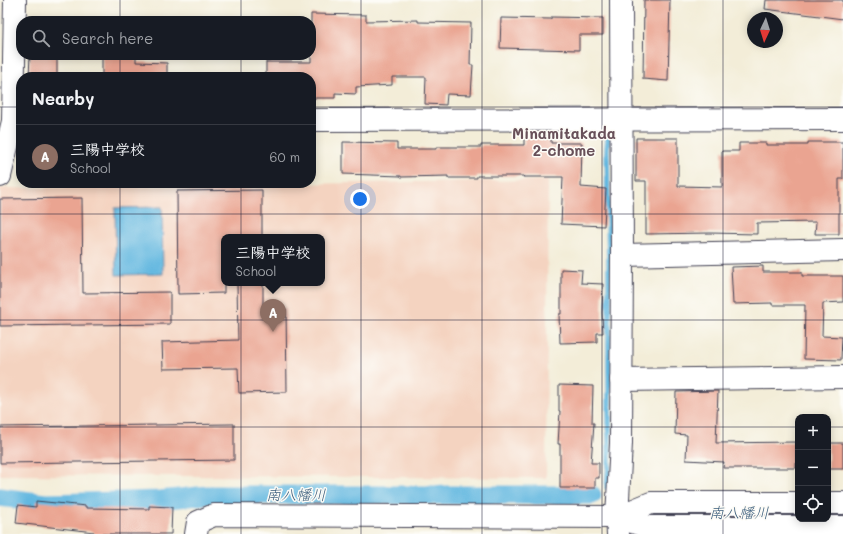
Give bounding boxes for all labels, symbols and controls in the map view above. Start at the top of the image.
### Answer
north arrow [747,12,783,48]
search box [16,16,316,60]
icon: search [30,27,52,49]
text: Search here [62,28,153,48]
text: Nearby [32,87,94,109]
district label: Minamitakada 2-chome [512,123,616,160]
text: 三陽中学校 [70,139,145,159]
text: A [40,148,50,165]
text: 60 m [270,148,300,165]
text: School [70,159,111,176]
your location [350,189,370,209]
popup [221,234,325,286]
text: 三陽中学校 [235,242,311,262]
text: School [235,262,276,279]
pin: A [260,299,286,332]
map controls [795,414,831,522]
button: + [795,414,831,450]
button: − [795,450,831,486]
water label: 南八幡川 [266,484,326,504]
button: locate [795,486,831,522]
water label: 南八幡川 [709,502,769,522]

